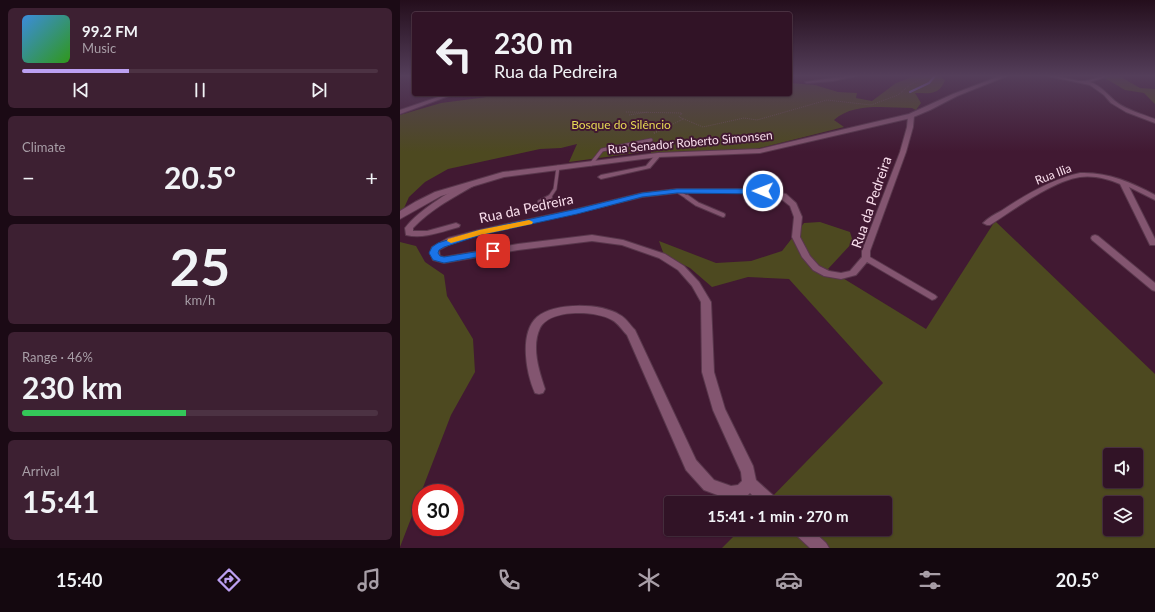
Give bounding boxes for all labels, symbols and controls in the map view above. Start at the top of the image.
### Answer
text: 99.2 FM [82,22,138,40]
text: 230 m [494,26,573,60]
icon: left [428,28,480,80]
text: Music [82,40,116,56]
text: Rua da Pedreira [494,60,617,82]
icon: previous [70,79,92,101]
icon: pause [189,79,211,101]
icon: next [308,79,330,101]
park label: Bosque do Silêncio [571,117,671,132]
street label: Rua Senador Roberto Simonsen [607,127,773,157]
text: Climate [22,139,65,155]
street label: Rua da Pedreira [847,154,895,250]
text: 20.5° [164,159,236,195]
street label: Rua Ilia [1033,160,1073,188]
text: − [22,164,35,191]
text: + [365,164,378,191]
position arrow [742,170,784,212]
street label: Rua da Pedreira [477,190,575,226]
pin [476,234,510,268]
text: 25 [170,235,230,297]
icon: arrive [482,240,504,262]
text: km/h [185,292,215,308]
text: Range · 46% [22,349,93,365]
text: 230 km [22,369,123,405]
map controls [1103,448,1143,536]
button: sound [1103,448,1143,488]
text: Arrival [22,463,59,479]
text: 15:41 [22,483,99,519]
speed limit sign: 30 [412,484,464,536]
button: layers [1103,496,1143,536]
text: 15:41 · 1 min · 270 m [708,507,848,525]
icon: directions [215,566,243,594]
icon: music [355,566,383,594]
icon: phone [495,566,523,594]
icon: climate [635,566,663,594]
icon: car [775,566,803,594]
icon: filters [916,566,944,594]
text: 15:40 [56,569,103,591]
text: 20.5° [1056,569,1099,591]

